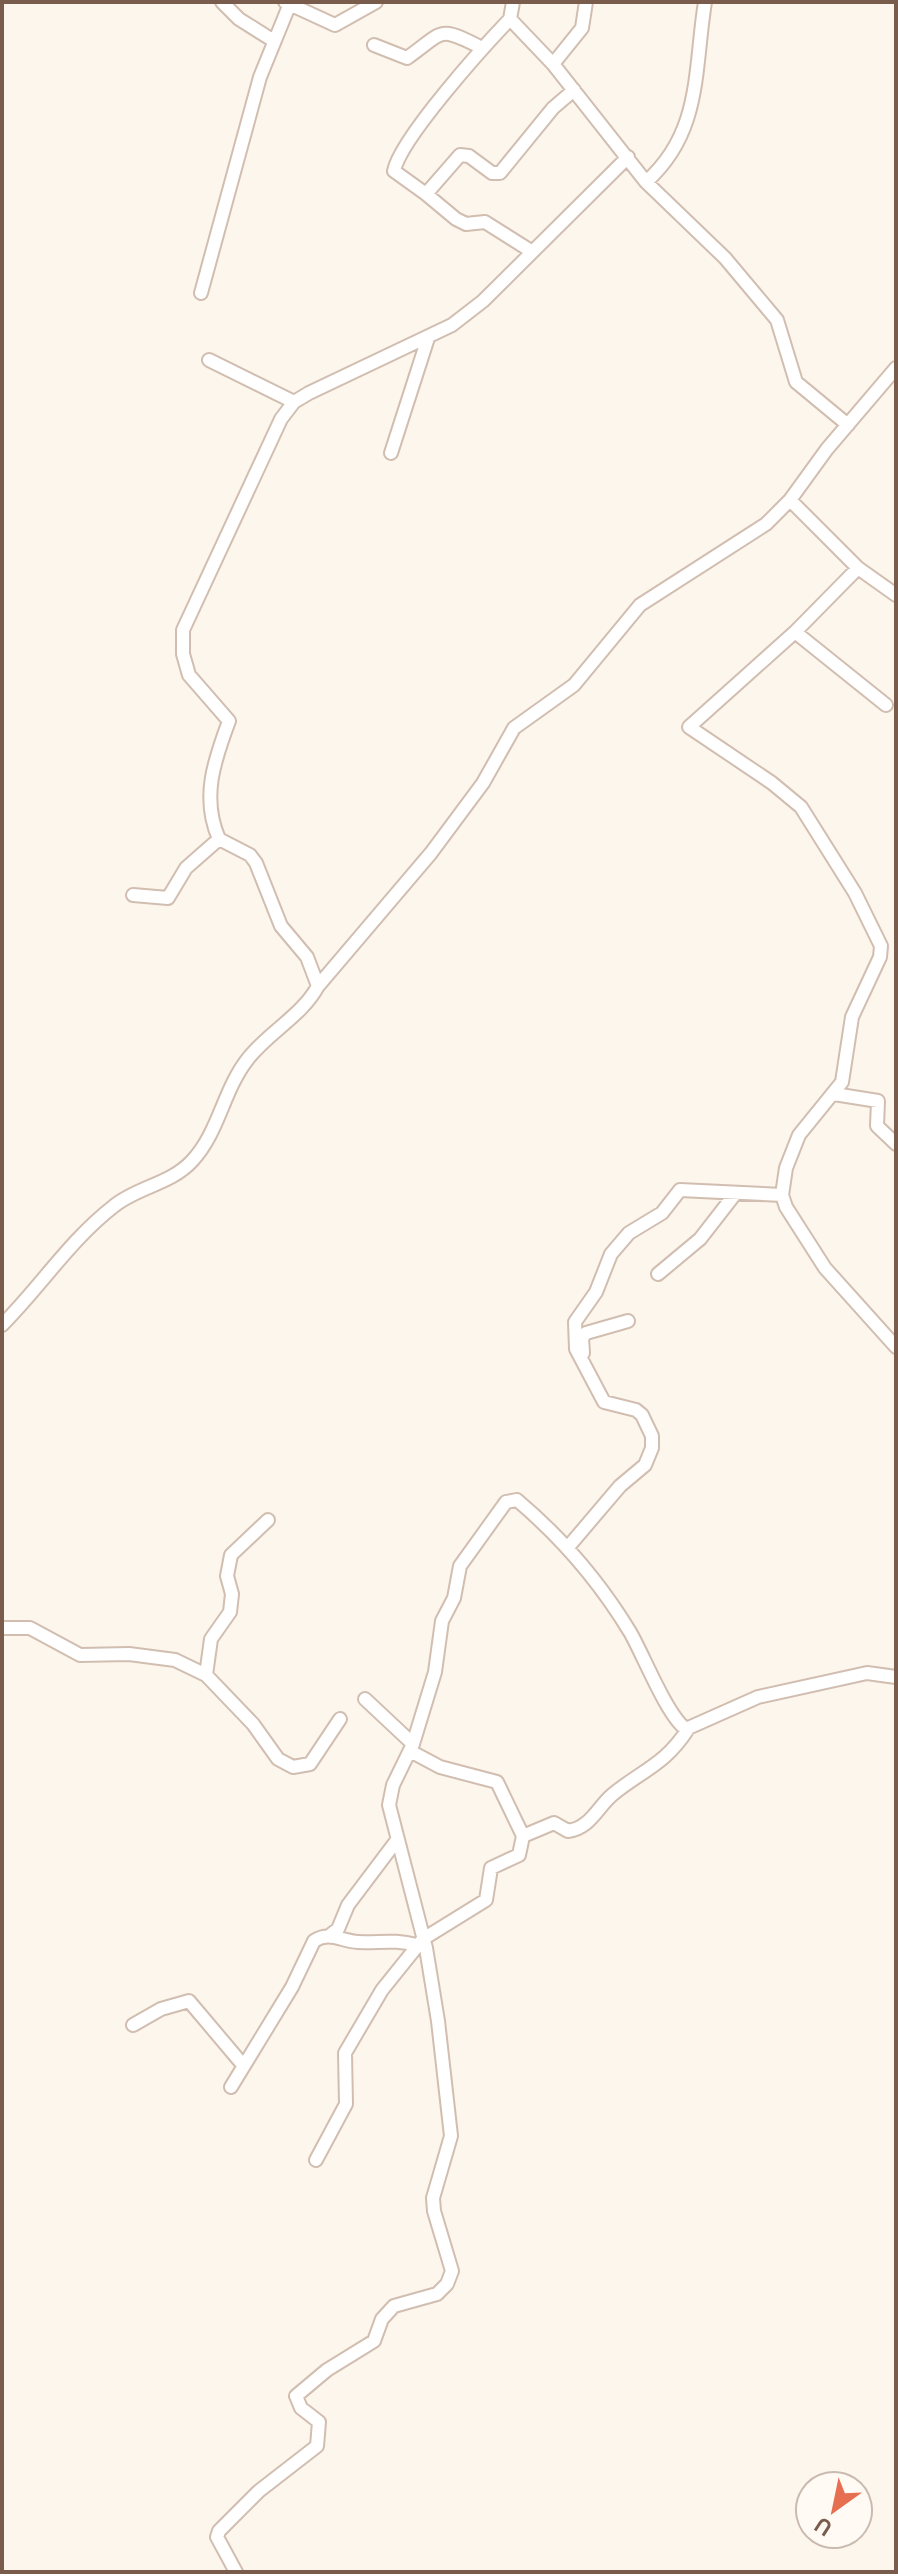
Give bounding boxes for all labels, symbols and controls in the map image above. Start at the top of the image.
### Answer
north arrow [794,2470,874,2550]
text: U [809,2510,838,2543]

